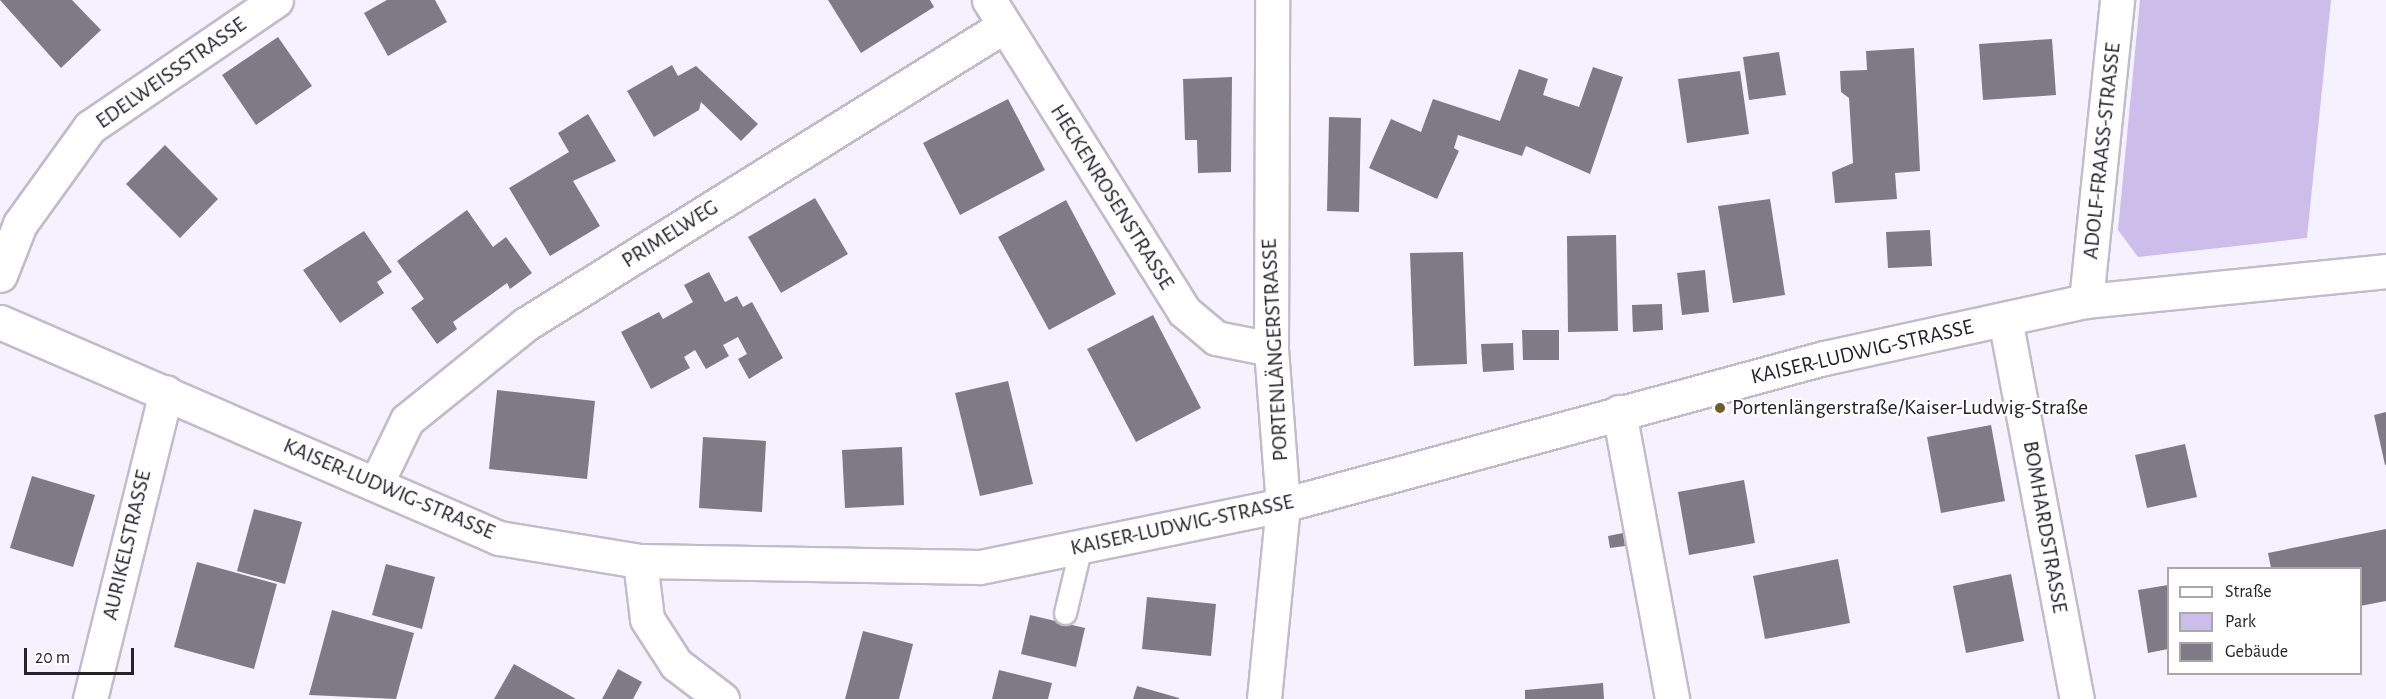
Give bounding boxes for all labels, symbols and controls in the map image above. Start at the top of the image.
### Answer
street label: EDELWEISSSTRASSE [91,11,251,135]
street label: ADOLF-FRAASS-STRASSE [2078,41,2126,261]
street label: HECKENROSENSTRASSE [1044,99,1180,295]
street label: PRIMELWEG [617,194,723,274]
street label: PORTENLÄNGERSTRASSE [1256,238,1294,462]
street label: KAISER-LUDWIG-STRASSE [1748,314,1976,390]
place label: Portenlängerstraße/Kaiser-Ludwig-Straße [1732,395,2088,421]
marker: Portenlängerstraße/Kaiser-Ludwig-Straße [1713,401,1727,415]
street label: KAISER-LUDWIG-STRASSE [279,432,499,546]
street label: BOMHARDSTRASSE [2017,439,2073,615]
street label: AURIKELSTRASSE [97,467,157,623]
street label: KAISER-LUDWIG-STRASSE [1068,488,1296,562]
legend [2167,567,2362,675]
text: Straße [2225,583,2271,601]
text: Park [2225,613,2256,631]
scale bar [27,636,136,674]
text: Gebäude [2225,643,2288,661]
text: 20 m [35,649,70,667]

